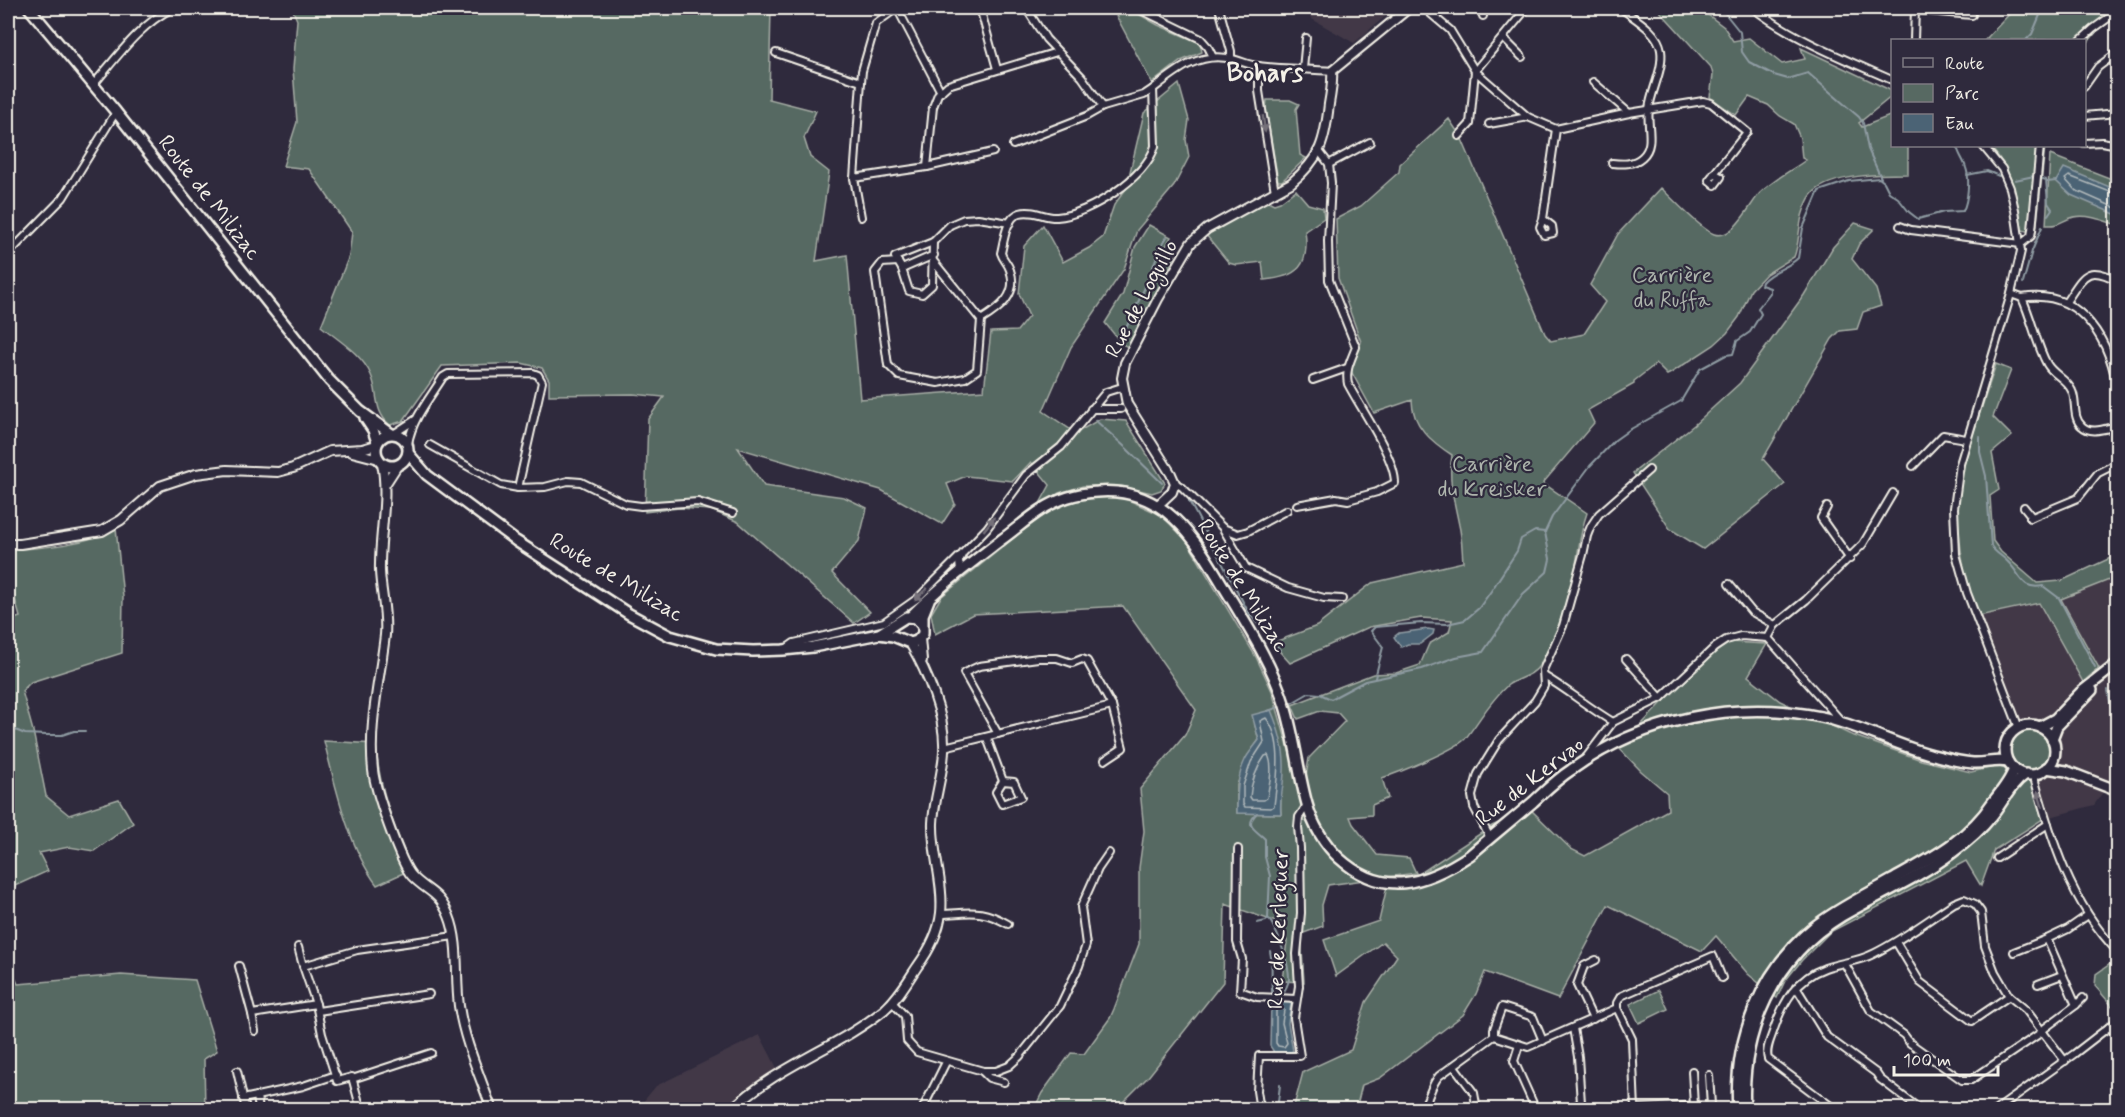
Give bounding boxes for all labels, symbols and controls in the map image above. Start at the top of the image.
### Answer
legend [1891,39,2086,147]
text: Route [1945,52,1984,76]
district label: Bohars [1227,57,1304,91]
text: Parc [1945,82,1979,106]
text: Eau [1945,112,1974,136]
one-way arrow [1260,115,1269,134]
street label: Route de Milizac [151,130,267,266]
street label: Rue de Loguillo [1099,235,1188,364]
park label: Carrière du Ruffa [1632,262,1713,315]
park label: Carrière du Kreisker [1437,451,1547,504]
street label: Route de Milizac [1190,514,1294,658]
one-way arrow [983,516,995,532]
street label: Route de Milizac [544,527,688,629]
one-way arrow [914,587,929,600]
street label: Rue de Kervao [1470,731,1590,833]
one-way arrow [2035,790,2044,808]
street label: Rue de Kerleguer [1262,848,1299,1010]
scale bar [1894,1039,1998,1077]
text: 100 m [1903,1049,1951,1073]

